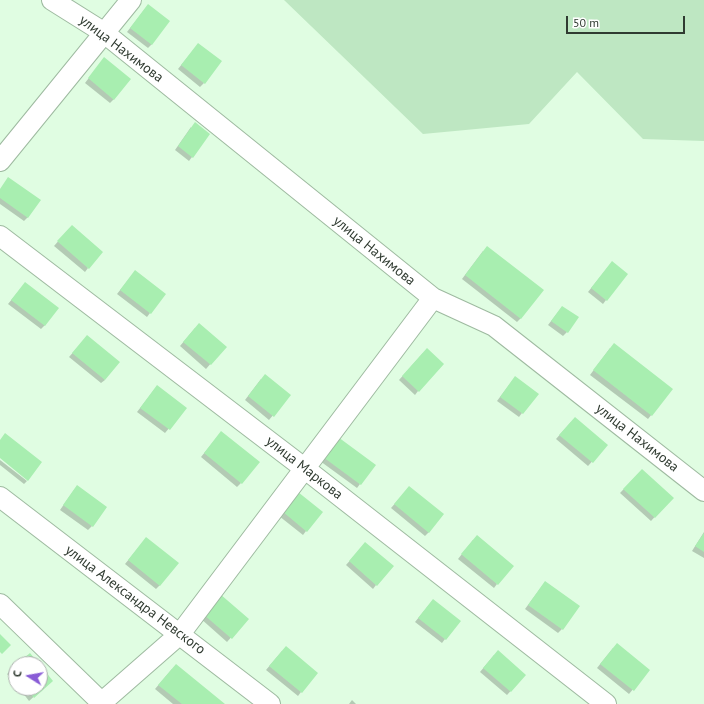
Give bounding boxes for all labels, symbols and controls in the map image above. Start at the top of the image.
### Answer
scale bar [568,8,687,34]
street label: улица Нахимова [76,12,166,86]
text: 50 m [573,15,599,30]
street label: улица Нахимова [329,213,419,289]
street label: улица Нахимова [592,400,682,476]
street label: улица Маркова [262,433,346,503]
street label: улица Александра Невского [62,542,208,658]
north arrow [8,656,48,696]
text: С [10,670,25,678]

